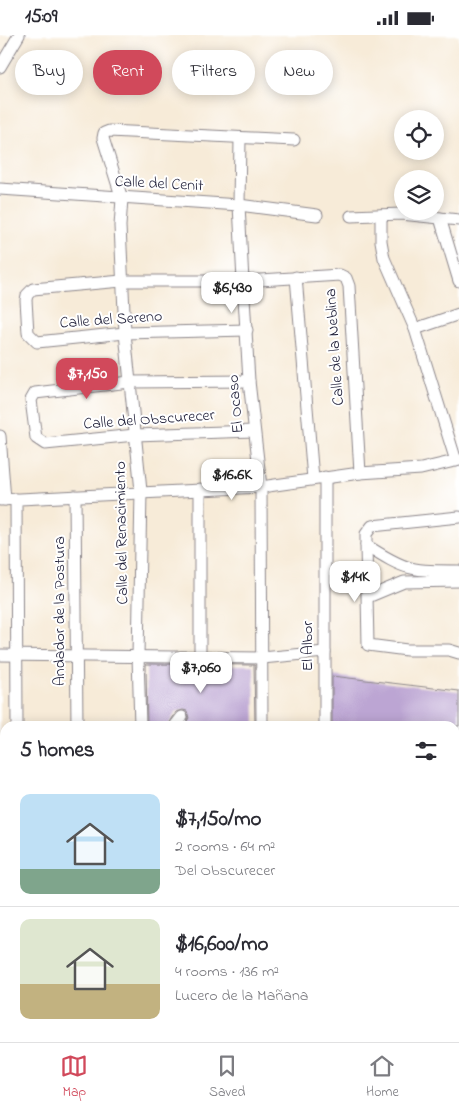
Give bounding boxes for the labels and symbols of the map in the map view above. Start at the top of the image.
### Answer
street label: Calle del Cenit [114,170,205,198]
pin: $6,430 [191,271,273,314]
street label: Calle de la Neblina [319,288,351,406]
street label: Calle del Sereno [59,304,163,336]
pin: $7,150 [46,357,128,400]
street label: El Ocaso [221,374,251,434]
street label: Calle del Obscurecer [83,403,215,437]
pin: $16.6K [191,459,273,501]
street label: Calle del Renacimiento [109,461,135,605]
street label: Andador de la Postura [48,536,72,686]
pin: $14K [325,561,385,603]
street label: El Albor [296,621,320,671]
pin: $7,060 [160,651,242,694]

